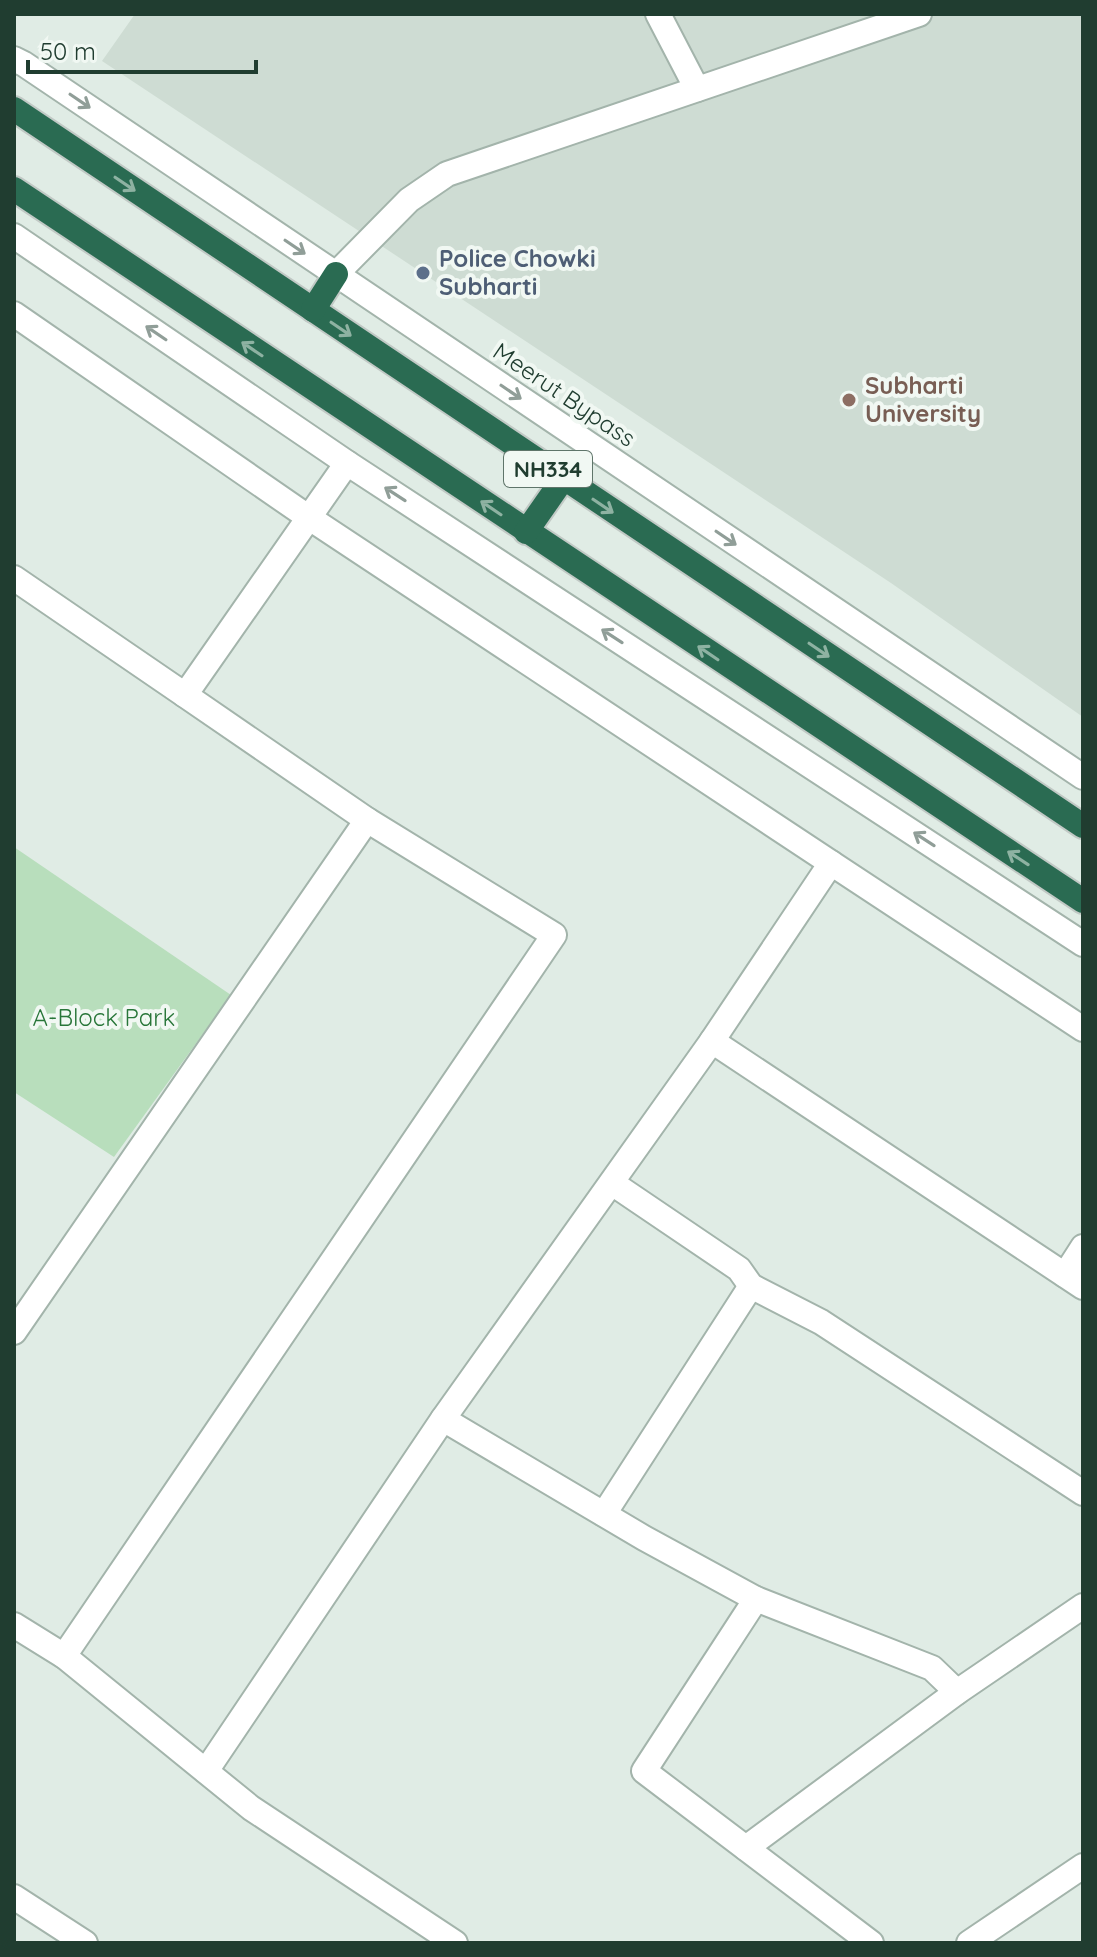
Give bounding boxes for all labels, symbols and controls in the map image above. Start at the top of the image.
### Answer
scale bar [28,24,256,74]
text: 50 m [40,36,96,66]
one-way arrow [68,93,90,109]
one-way arrow [114,176,136,192]
one-way arrow [283,239,306,255]
place label: Police Chowki Subharti [439,243,596,301]
marker: Police Chowki Subharti [414,264,432,282]
one-way arrow [329,321,351,337]
one-way arrow [146,325,168,341]
street label: Meerut Bypass [488,335,642,453]
one-way arrow [241,341,263,357]
place label: Subharti University [865,370,981,428]
one-way arrow [499,384,521,400]
marker: Subharti University [840,391,858,409]
road number: NH334 [504,451,592,487]
one-way arrow [384,486,406,502]
one-way arrow [591,498,614,514]
one-way arrow [481,500,503,517]
one-way arrow [714,530,737,546]
one-way arrow [602,628,624,645]
one-way arrow [807,642,830,658]
one-way arrow [697,645,719,661]
one-way arrow [913,831,936,847]
one-way arrow [1007,850,1030,866]
park label: A-Block Park [33,1002,175,1032]

